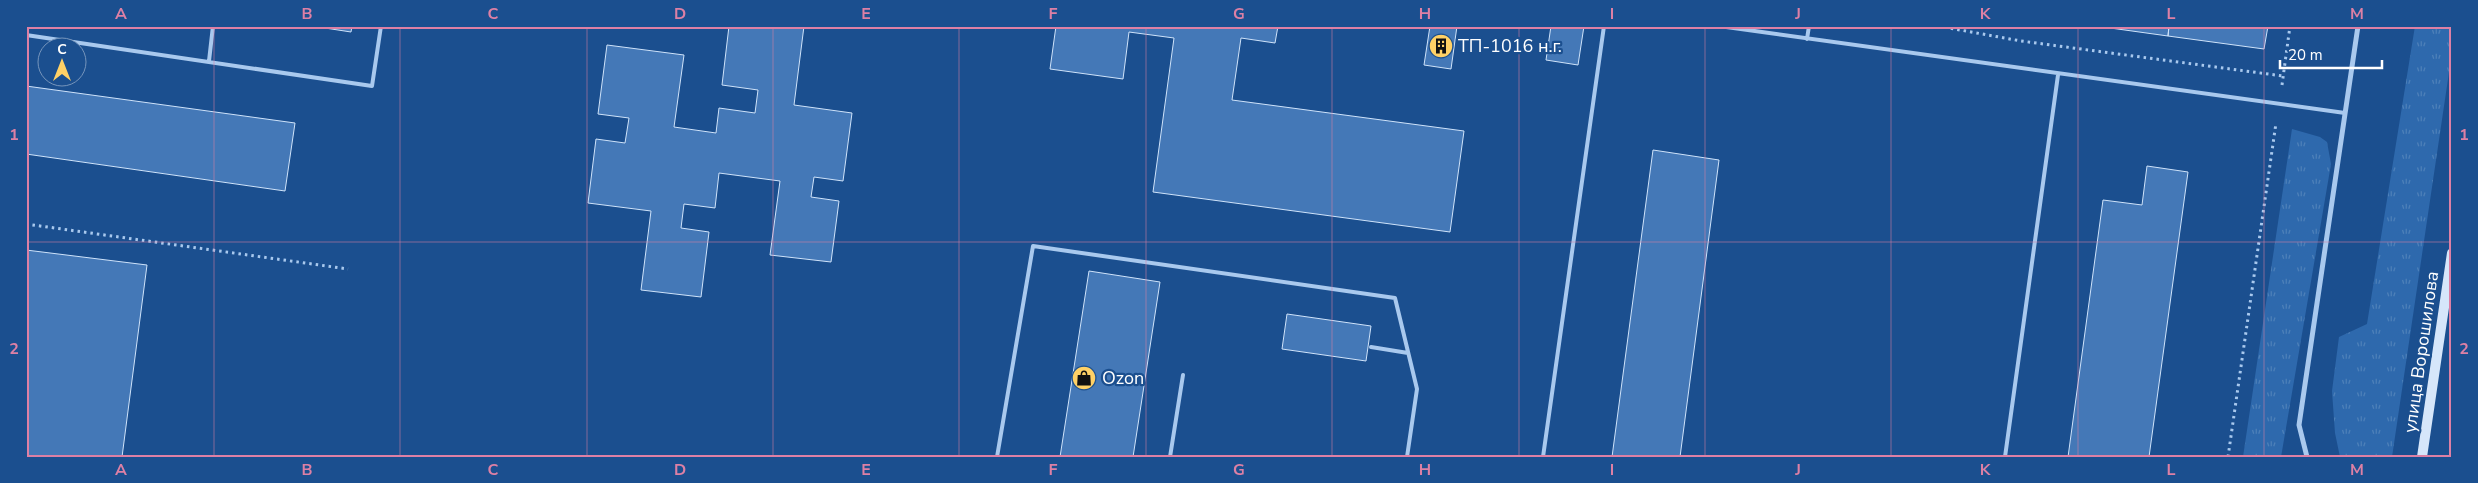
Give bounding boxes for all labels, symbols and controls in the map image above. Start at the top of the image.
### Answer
text: A [115,3,127,25]
text: B [301,3,313,25]
text: C [488,3,499,25]
text: D [674,3,686,25]
text: E [861,3,871,25]
text: F [1049,3,1058,25]
text: G [1233,3,1245,25]
text: H [1419,3,1431,25]
text: I [1610,3,1614,25]
text: J [1794,3,1801,25]
text: K [1980,3,1992,25]
text: L [2167,3,2176,25]
text: M [2350,3,2364,25]
building icon: ТП-1016 н.г. [1428,33,1454,59]
place label: ТП-1016 н.г. [1458,34,1562,58]
north arrow [38,38,88,88]
scale bar [2280,38,2383,70]
text: С [57,40,67,59]
text: 20 m [2288,45,2323,65]
text: 1 [9,124,19,146]
text: 1 [2459,124,2469,146]
street label: улица Ворошилова [2398,270,2444,434]
text: 2 [9,338,19,360]
text: 2 [2459,338,2469,360]
shop icon: Ozon [1071,365,1097,391]
place label: Ozon [1102,366,1144,390]
text: A [115,459,127,481]
text: B [301,459,313,481]
text: C [488,459,499,481]
text: D [674,459,686,481]
text: E [861,459,871,481]
text: F [1049,459,1058,481]
text: G [1233,459,1245,481]
text: H [1419,459,1431,481]
text: I [1610,459,1614,481]
text: J [1794,459,1801,481]
text: K [1980,459,1992,481]
text: L [2167,459,2176,481]
text: M [2350,459,2364,481]

